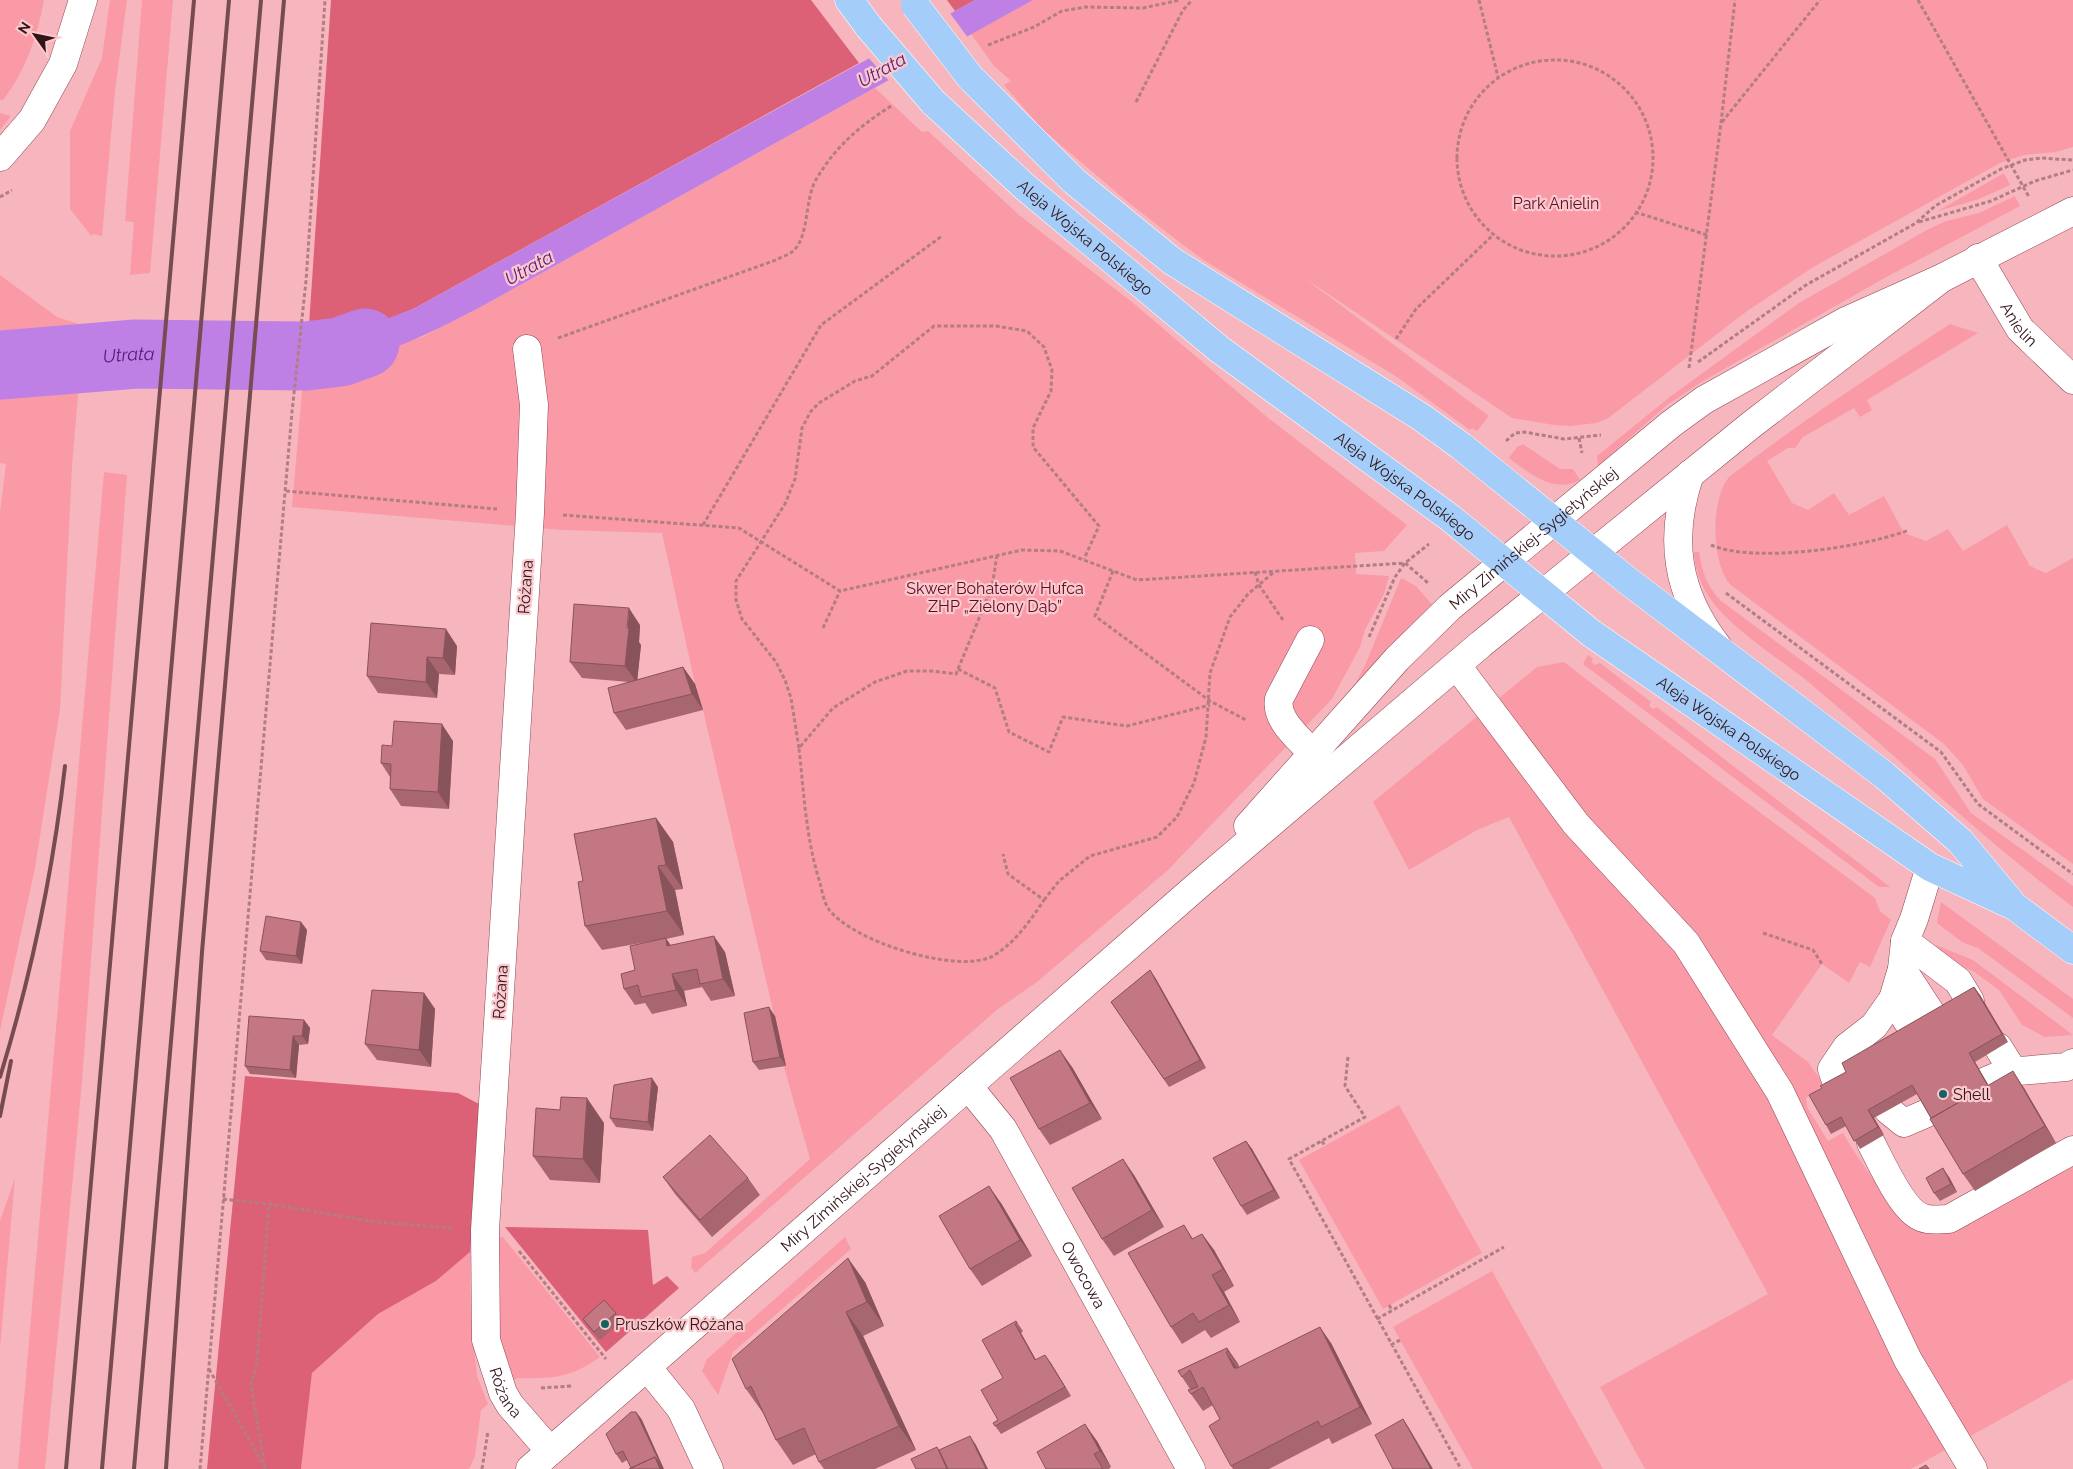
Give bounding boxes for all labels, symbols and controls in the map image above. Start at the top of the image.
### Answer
north arrow [10,10,60,60]
text: N [14,19,34,37]
water label: Utrata [854,48,910,91]
street label: Aleja Wojska Polskiego [1013,176,1157,300]
park label: Park Anielin [1513,194,1599,213]
water label: Utrata [501,246,557,289]
street label: Anielin [1996,299,2041,351]
water label: Utrata [102,343,155,367]
street label: Aleja Wojska Polskiego [1331,428,1479,545]
street label: Miry Zimińskiej-Sygietyńskiej [1445,463,1621,614]
street label: Różana [514,559,537,615]
park label: Skwer Bohaterów Hufca ZHP „Zielony Dąb” [906,579,1084,616]
street label: Aleja Wojska Polskiego [1653,672,1804,785]
street label: Różana [489,964,512,1020]
place label: Shell [1953,1085,1991,1104]
marker: Shell [1937,1088,1949,1100]
street label: Miry Zimińskiej-Sygietyńskiej [777,1101,950,1256]
street label: Owocowa [1057,1238,1109,1312]
place label: Pruszków Różana [615,1315,744,1334]
marker: Pruszków Różana [599,1318,611,1330]
street label: Różana [485,1365,526,1422]

